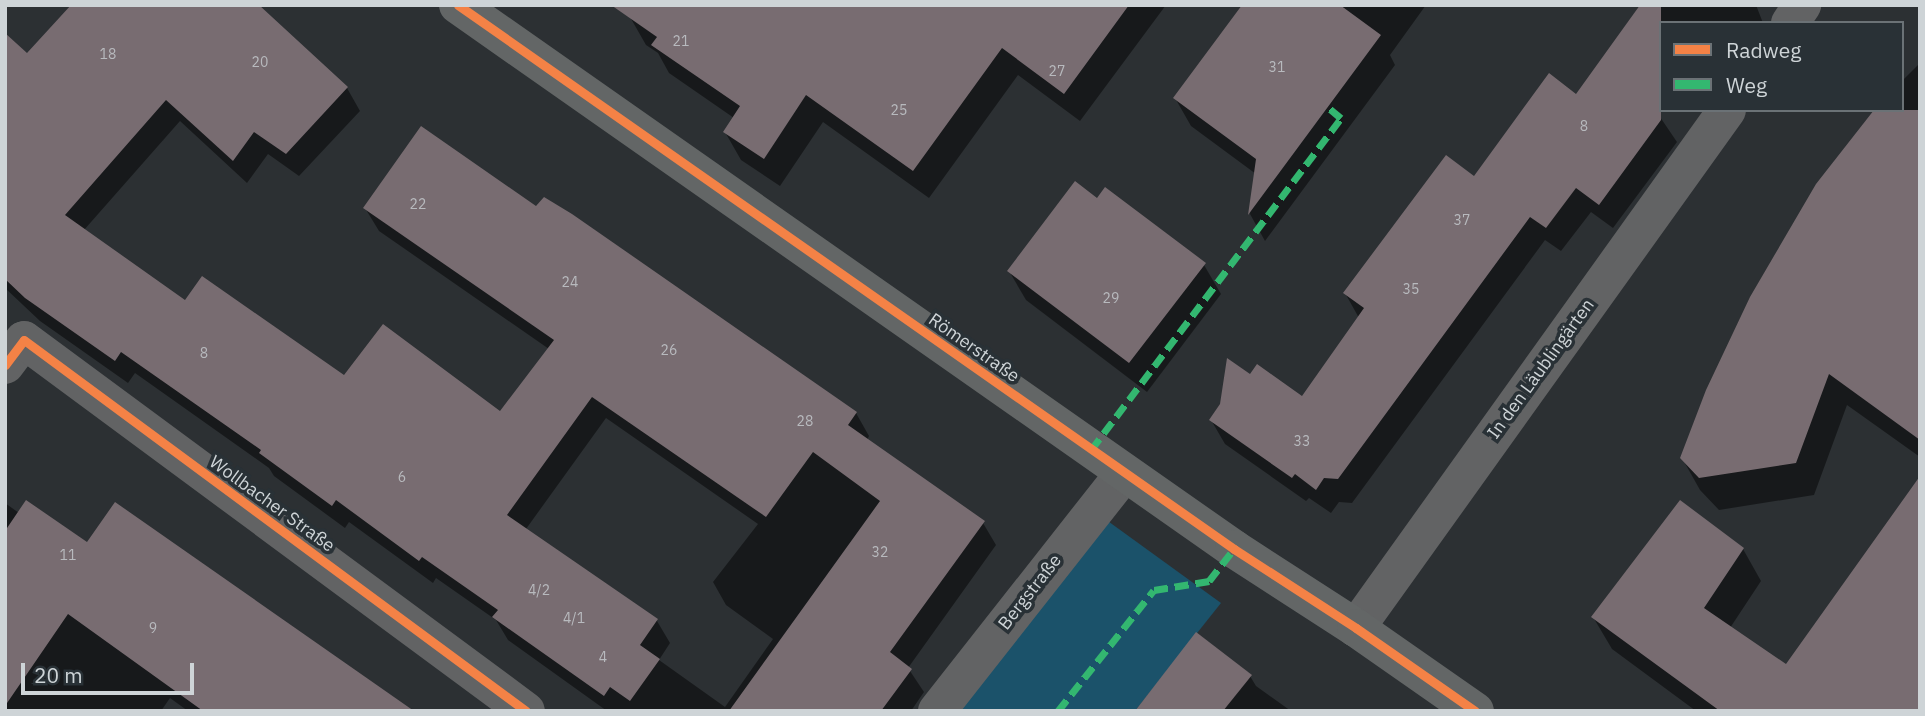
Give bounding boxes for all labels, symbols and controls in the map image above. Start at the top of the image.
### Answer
legend [1659,21,1904,112]
house number: 21 [673,33,689,49]
text: Radweg [1726,36,1801,64]
house number: 18 [100,46,116,62]
house number: 20 [252,54,268,70]
house number: 31 [1269,59,1285,75]
house number: 27 [1049,63,1065,79]
text: Weg [1726,71,1767,99]
house number: 25 [891,102,907,118]
house number: 8 [1580,118,1588,134]
house number: 22 [410,196,426,212]
house number: 37 [1454,212,1470,228]
house number: 24 [562,274,578,290]
house number: 35 [1403,281,1419,297]
house number: 29 [1103,290,1119,306]
street label: In den Läublingärten [1483,295,1599,443]
street label: Römerstraße [924,309,1024,387]
house number: 26 [661,342,677,358]
house number: 8 [200,345,208,361]
house number: 28 [797,413,813,429]
house number: 33 [1294,433,1310,449]
street label: Wollbacher Straße [205,451,339,557]
house number: 6 [398,469,406,485]
house number: 32 [872,544,888,560]
house number: 11 [60,547,76,563]
street label: Bergstraße [994,550,1066,634]
house number: 4/2 [528,582,550,598]
house number: 4/1 [563,610,585,626]
house number: 9 [149,620,157,636]
house number: 4 [599,649,607,665]
scale bar [24,650,198,694]
text: 20 m [34,661,83,689]

